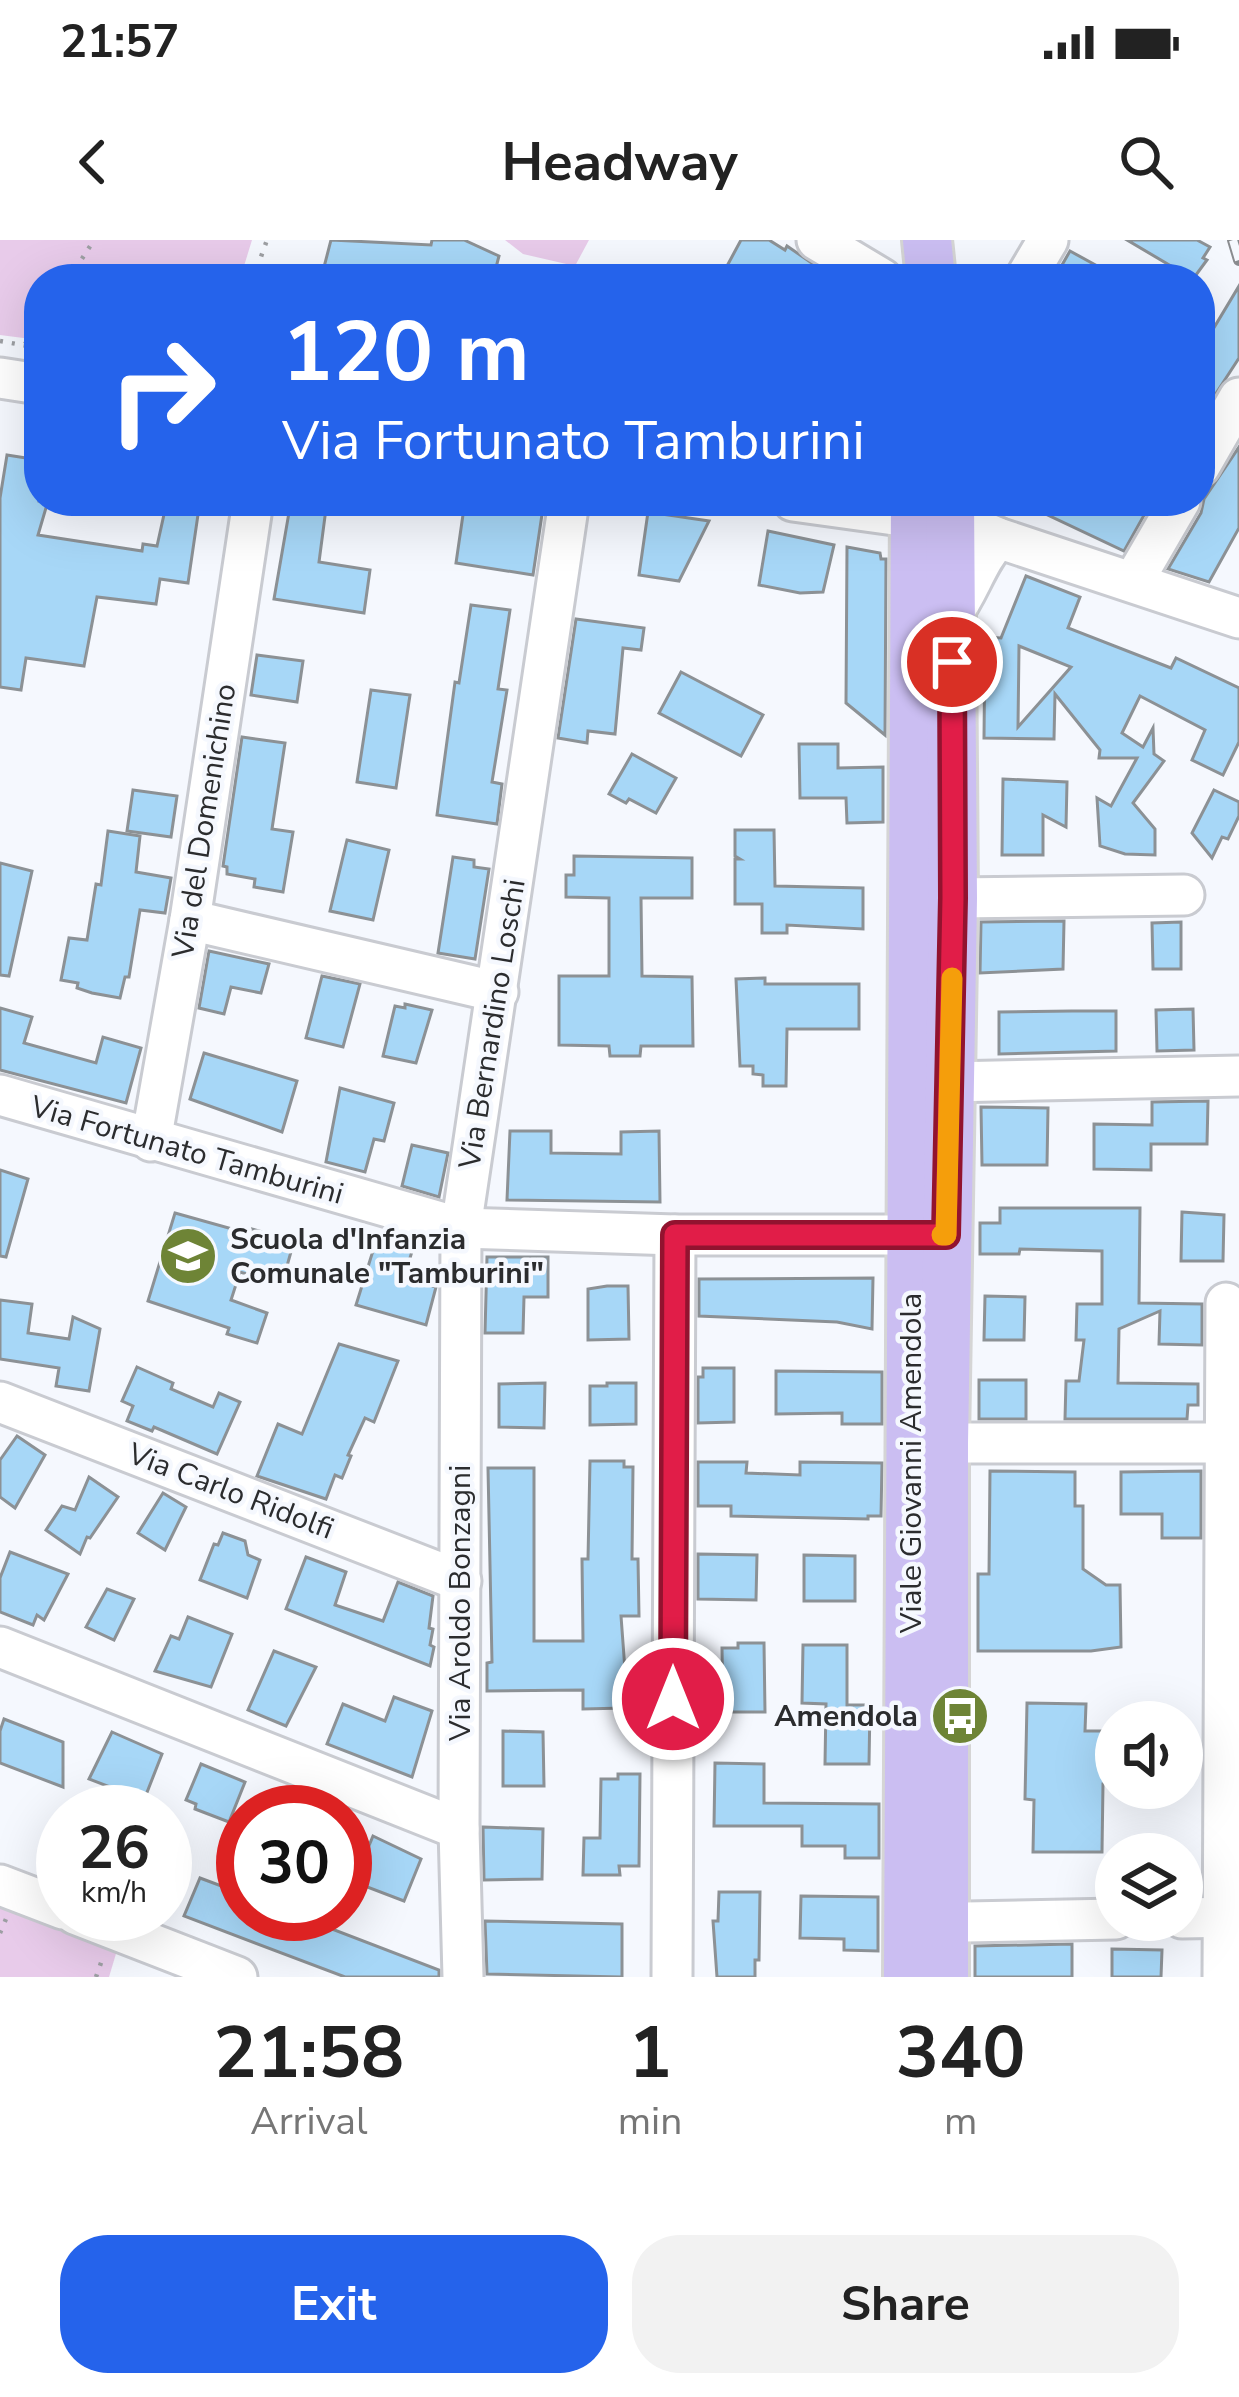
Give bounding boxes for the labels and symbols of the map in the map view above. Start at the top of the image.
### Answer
pin [901,611,1003,713]
street label: Via del Domenichino [162,681,246,962]
street label: Via Bernardino Loschi [449,876,536,1173]
street label: Via Fortunato Tamburini [25,1086,348,1215]
place label: Scuola d'Infanzia Comunale "Tamburini" [230,1219,544,1294]
school or university icon: Scuola d'Infanzia Comunale "Tamburini" [157,1225,219,1287]
street label: Viale Giovanni Amendola [891,1293,932,1634]
street label: Via Carlo Ridolfi [121,1433,340,1550]
street label: Via Aroldo Bonzagni [440,1465,481,1742]
position arrow [610,1636,736,1762]
bus stop icon: Amendola [929,1685,991,1747]
place label: Amendola [774,1696,918,1737]
speed limit sign: 30 [216,1785,372,1941]

